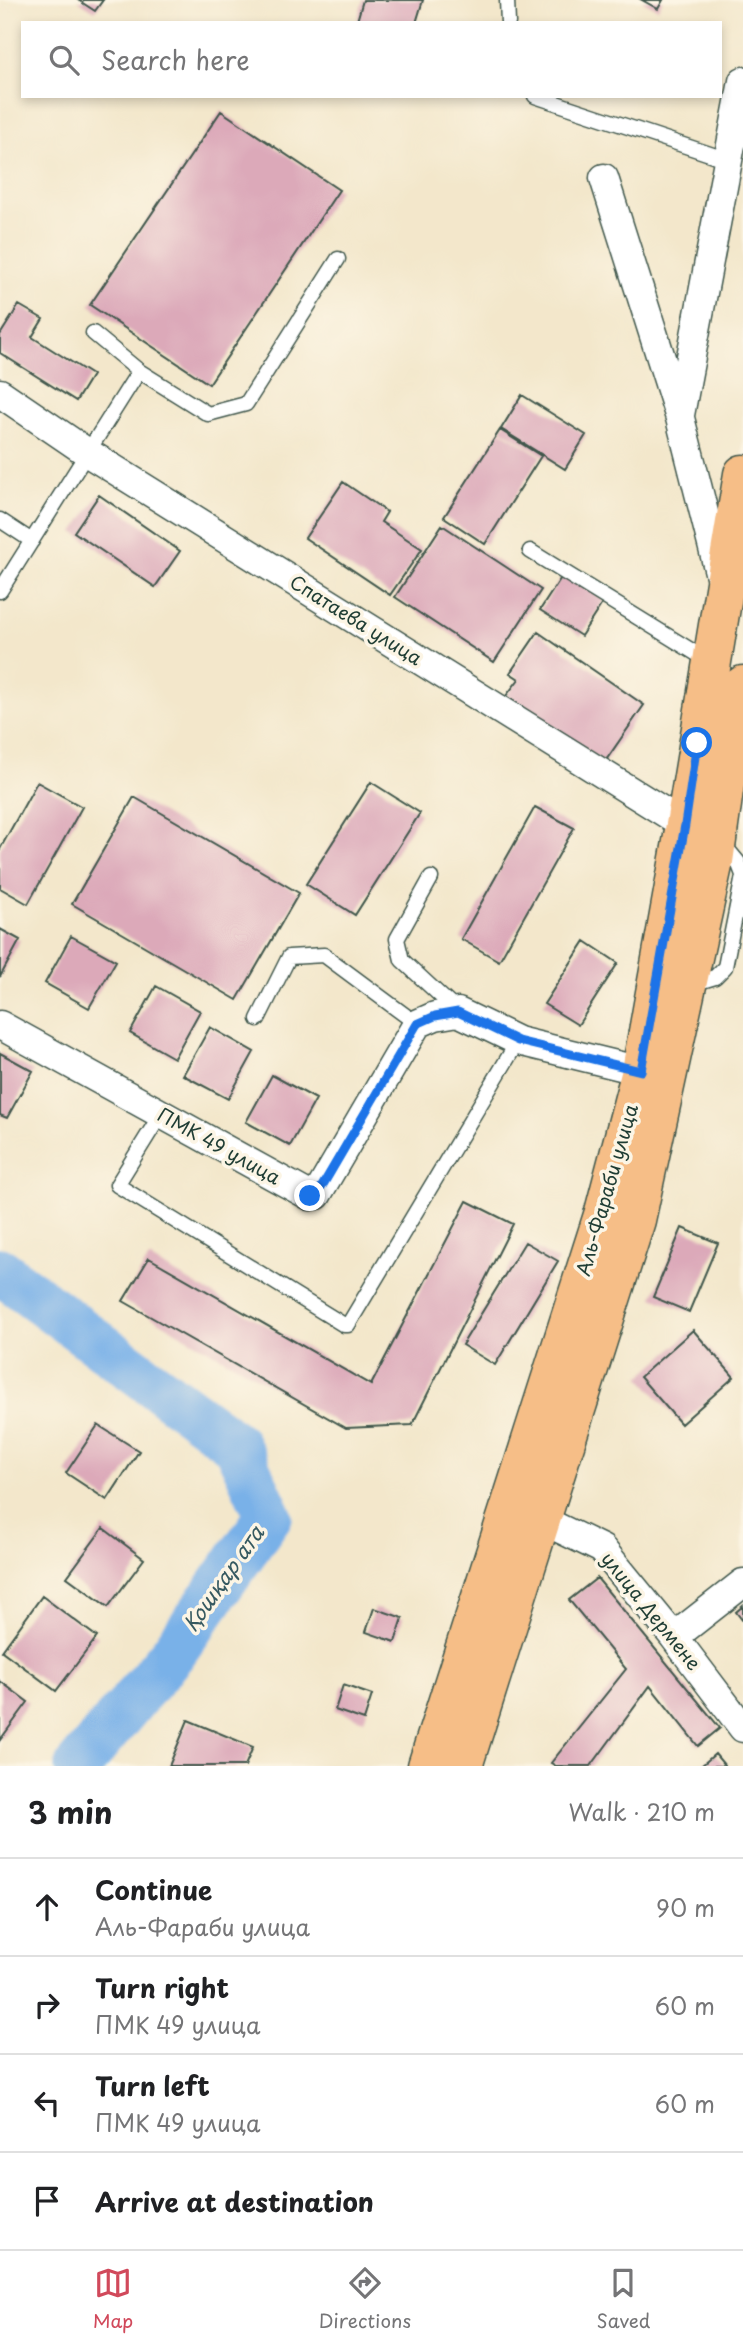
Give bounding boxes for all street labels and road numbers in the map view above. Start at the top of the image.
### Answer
street label: Спатаева улица [285,567,428,671]
street label: ПМК 49 улица [153,1100,286,1191]
street label: Аль-Фараби улица [568,1100,644,1279]
street label: улица Дермене [595,1545,708,1676]

